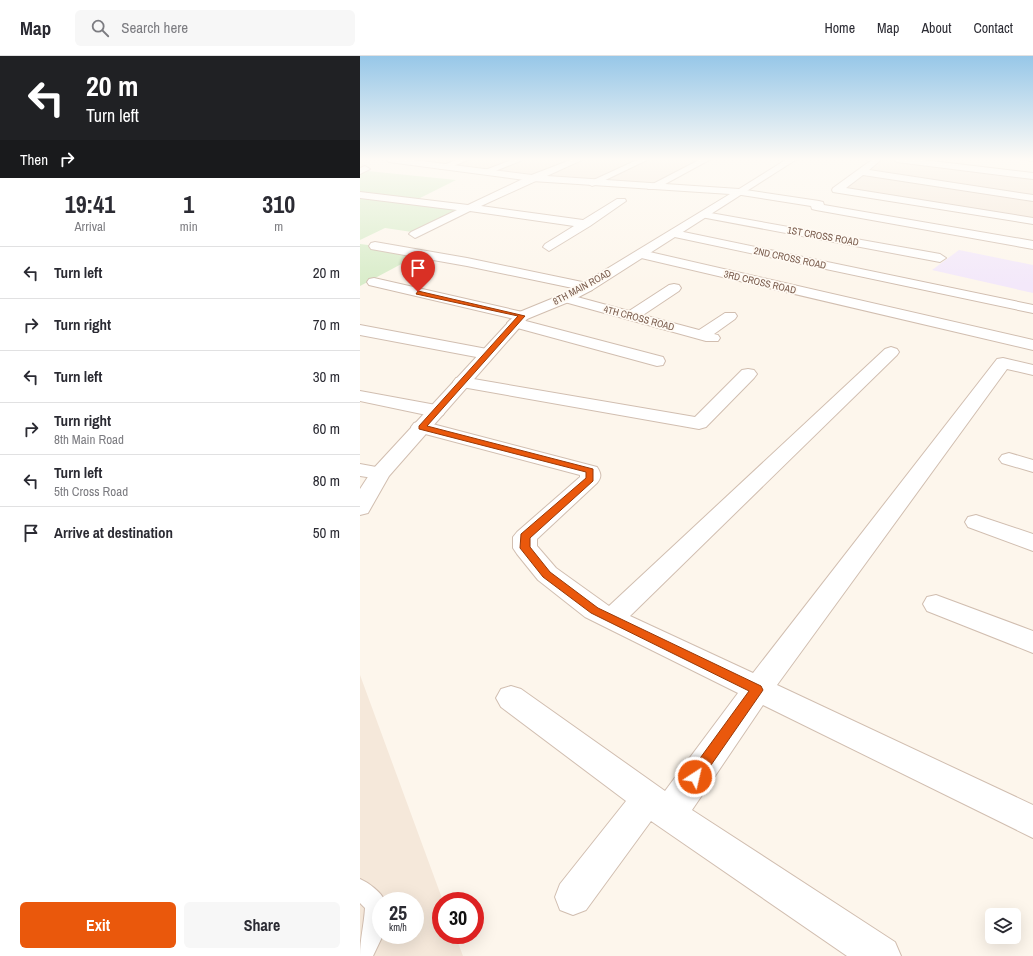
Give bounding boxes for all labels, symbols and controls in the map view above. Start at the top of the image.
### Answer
search box [75,10,355,46]
text: Map [20,15,51,41]
icon: search [89,17,111,39]
text: Search here [121,17,188,38]
text: Home [824,19,855,37]
text: Map [877,19,899,37]
text: About [921,19,951,37]
text: Contact [973,19,1013,37]
text: 20 m [86,67,138,105]
icon: left [20,72,72,124]
text: Turn left [86,103,139,128]
icon: right [56,148,78,170]
text: Then [20,149,48,170]
text: 19:41 [65,188,115,220]
text: 1 [183,188,194,220]
text: 310 [262,188,295,220]
text: Arrival [75,218,105,235]
text: min [180,218,198,235]
text: m [274,218,283,235]
street label: 1ST CROSS ROAD [786,223,860,249]
street label: 2ND CROSS ROAD [753,244,828,272]
pin [401,251,435,292]
icon: arrive [407,257,429,279]
icon: left [20,262,42,284]
text: Turn left [54,262,102,283]
text: 20 m [313,262,340,283]
street label: 8TH MAIN ROAD [551,266,613,308]
street label: 3RD CROSS ROAD [723,267,797,297]
street label: 4TH CROSS ROAD [602,302,676,334]
icon: right [20,314,42,336]
text: Turn right [54,314,111,335]
text: 70 m [313,314,340,335]
icon: left [20,366,42,388]
text: Turn left [54,366,102,387]
text: 30 m [313,366,340,387]
text: Turn right [54,410,111,431]
icon: right [20,418,42,440]
text: 60 m [313,418,340,439]
text: 8th Main Road [54,431,124,448]
text: Turn left [54,462,102,483]
icon: left [20,470,42,492]
text: 80 m [313,470,340,491]
text: 5th Cross Road [54,483,128,500]
icon: arrive [20,522,42,544]
text: Arrive at destination [54,522,173,543]
text: 50 m [313,522,340,543]
position arrow [674,756,716,798]
speed limit sign: 30 [432,892,484,944]
text: 25 [389,899,407,926]
button: Exit [20,902,176,948]
button: Share [184,902,340,948]
map controls [985,908,1021,944]
button: layers [985,908,1021,944]
text: km/h [389,921,407,934]

